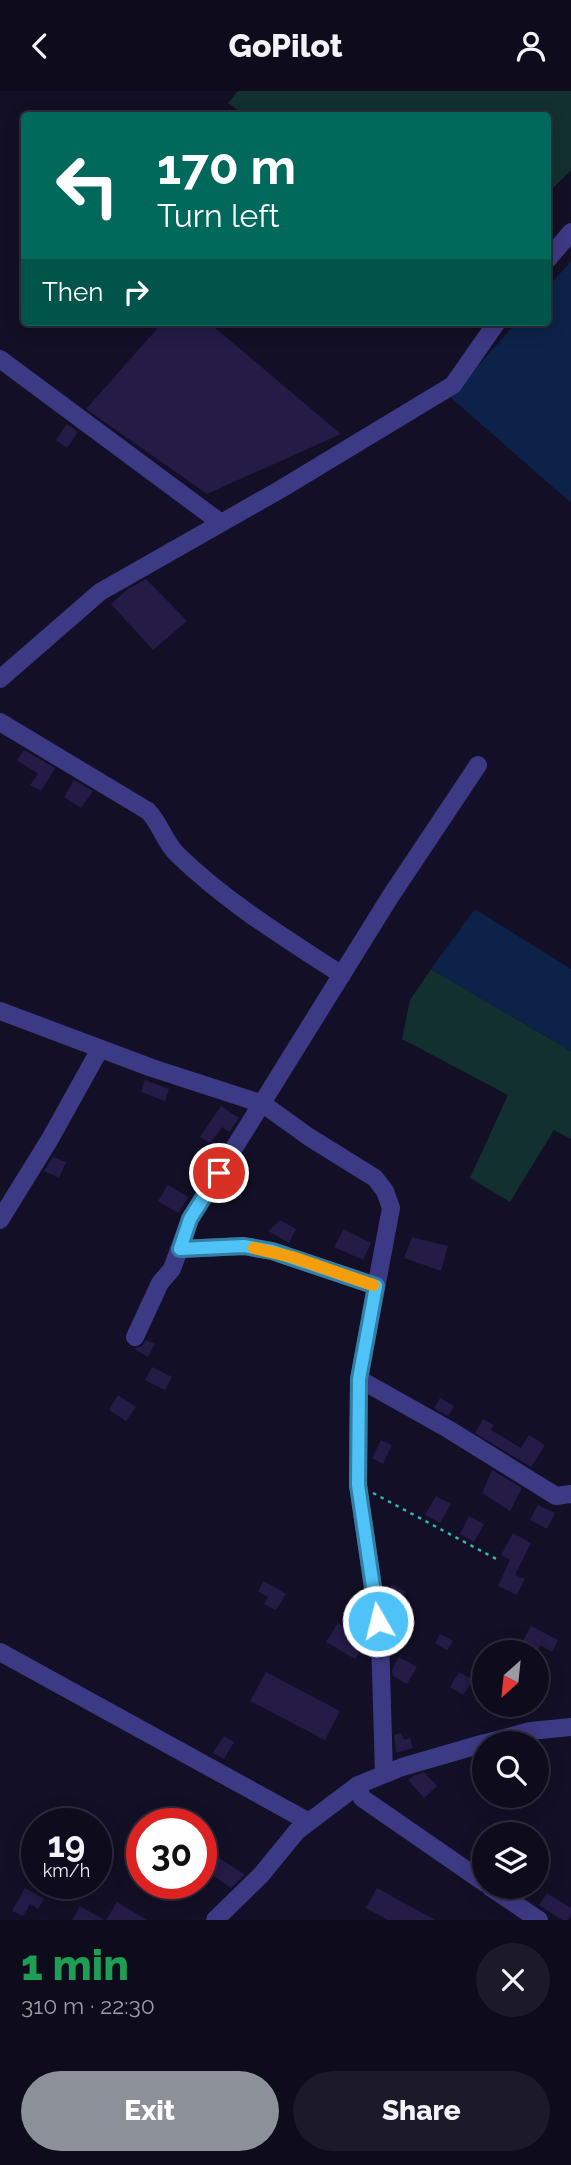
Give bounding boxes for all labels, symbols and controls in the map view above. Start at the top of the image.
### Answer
icon: back [21,27,59,65]
text: GoPilot [228,27,343,64]
icon: person [512,27,550,65]
text: 170 m [157,138,296,195]
icon: left [42,140,133,231]
text: Turn left [157,197,279,234]
icon: right [117,273,155,311]
text: Then [42,277,103,307]
pin [189,1143,249,1203]
icon: arrive [200,1154,238,1192]
position arrow [341,1584,415,1658]
north arrow [472,1640,550,1717]
map controls [472,1640,549,1899]
button: search [472,1731,549,1808]
speed limit sign: 30 [126,1808,217,1899]
button: layers [472,1822,549,1899]
text: 19 [48,1824,85,1865]
text: km/h [43,1860,90,1881]
text: 1 min [21,1941,129,1990]
button: close [476,1943,550,2017]
text: 310 m · 22:30 [21,1992,155,2019]
button: Exit [21,2071,279,2151]
button: Share [293,2071,550,2151]

